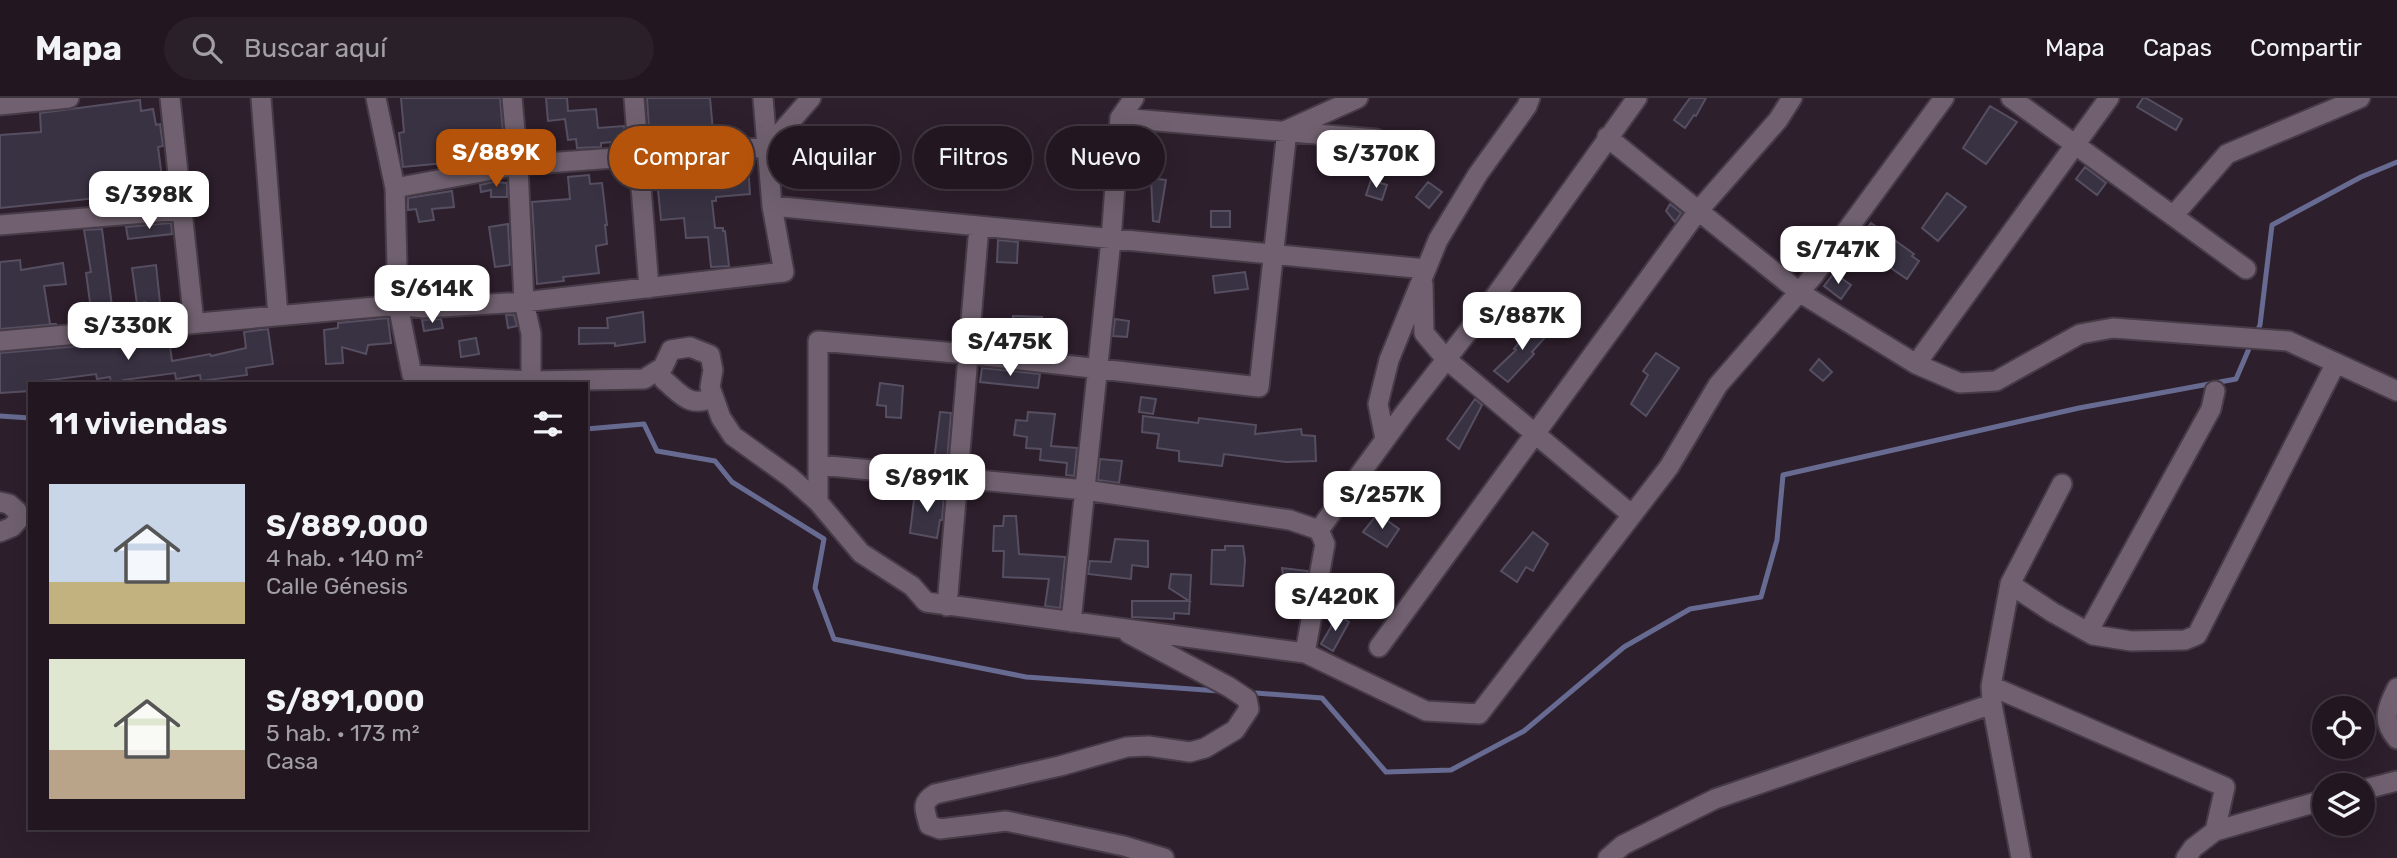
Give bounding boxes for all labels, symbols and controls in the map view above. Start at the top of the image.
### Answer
search box [164,17,654,80]
text: Mapa [35,29,122,68]
icon: search [188,29,226,67]
text: Buscar aquí [244,33,387,64]
text: Mapa [2045,34,2105,62]
text: Capas [2143,34,2212,62]
text: Compartir [2250,34,2362,62]
chip: Comprar [609,126,754,189]
chip: Alquilar [768,126,900,189]
chip: Filtros [914,126,1032,189]
chip: Nuevo [1046,126,1165,189]
pin: S/889K [439,130,553,189]
pin: S/370K [1319,130,1433,190]
text: S/889K [452,138,540,166]
text: S/370K [1333,139,1419,167]
pin: S/398K [92,172,206,231]
text: S/398K [105,180,193,208]
pin: S/747K [1781,226,1895,286]
text: S/747K [1796,235,1880,263]
pin: S/614K [375,266,489,325]
text: S/614K [391,274,473,302]
pin: S/887K [1465,292,1579,352]
text: S/887K [1479,301,1565,329]
pin: S/330K [71,302,185,362]
text: S/330K [84,311,172,339]
pin: S/475K [953,318,1067,378]
text: S/475K [968,327,1052,355]
icon: filters [529,405,567,443]
text: 11 viviendas [49,406,228,442]
pin: S/891K [870,454,984,514]
text: S/891K [885,463,969,491]
pin: S/257K [1325,472,1439,531]
text: S/257K [1340,480,1424,508]
text: S/889,000 [266,508,428,544]
icon: home [105,512,189,596]
text: 4 hab. · 140 m² [266,544,423,572]
text: Calle Génesis [266,572,408,600]
pin: S/420K [1278,574,1392,633]
text: S/420K [1291,582,1379,610]
text: S/891,000 [266,683,425,719]
icon: home [105,687,189,771]
map controls [2312,696,2375,836]
button: locate [2312,696,2375,759]
text: 5 hab. · 173 m² [266,719,420,747]
text: Casa [266,747,318,775]
button: layers [2312,773,2375,836]

